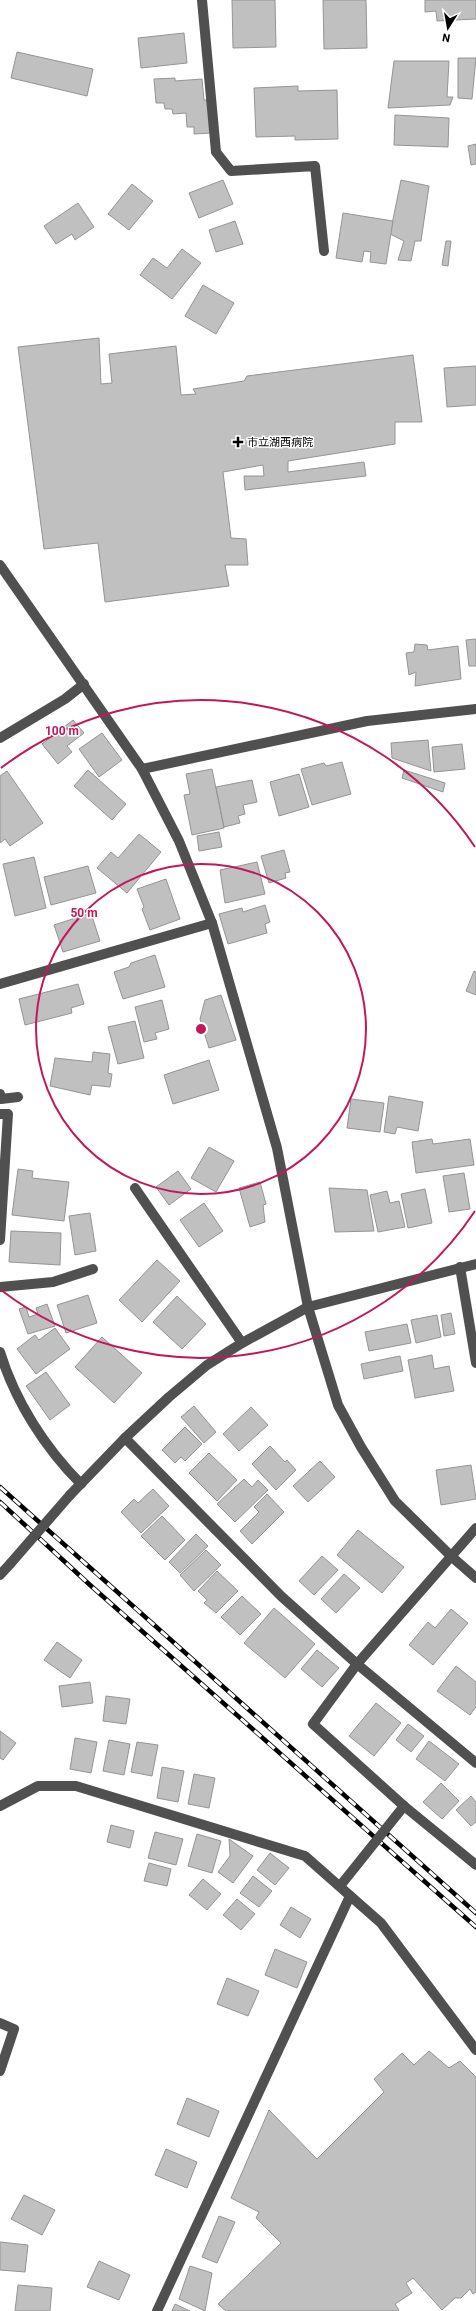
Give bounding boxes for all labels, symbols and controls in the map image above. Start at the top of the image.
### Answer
north arrow [428,8,468,48]
text: N [441,30,451,44]
marker: 市立湖西病院 [232,436,244,448]
place label: 市立湖西病院 [247,436,313,449]
text: 100 m [45,724,79,738]
text: 50 m [70,906,98,920]
centre of rings [194,1022,208,1036]

